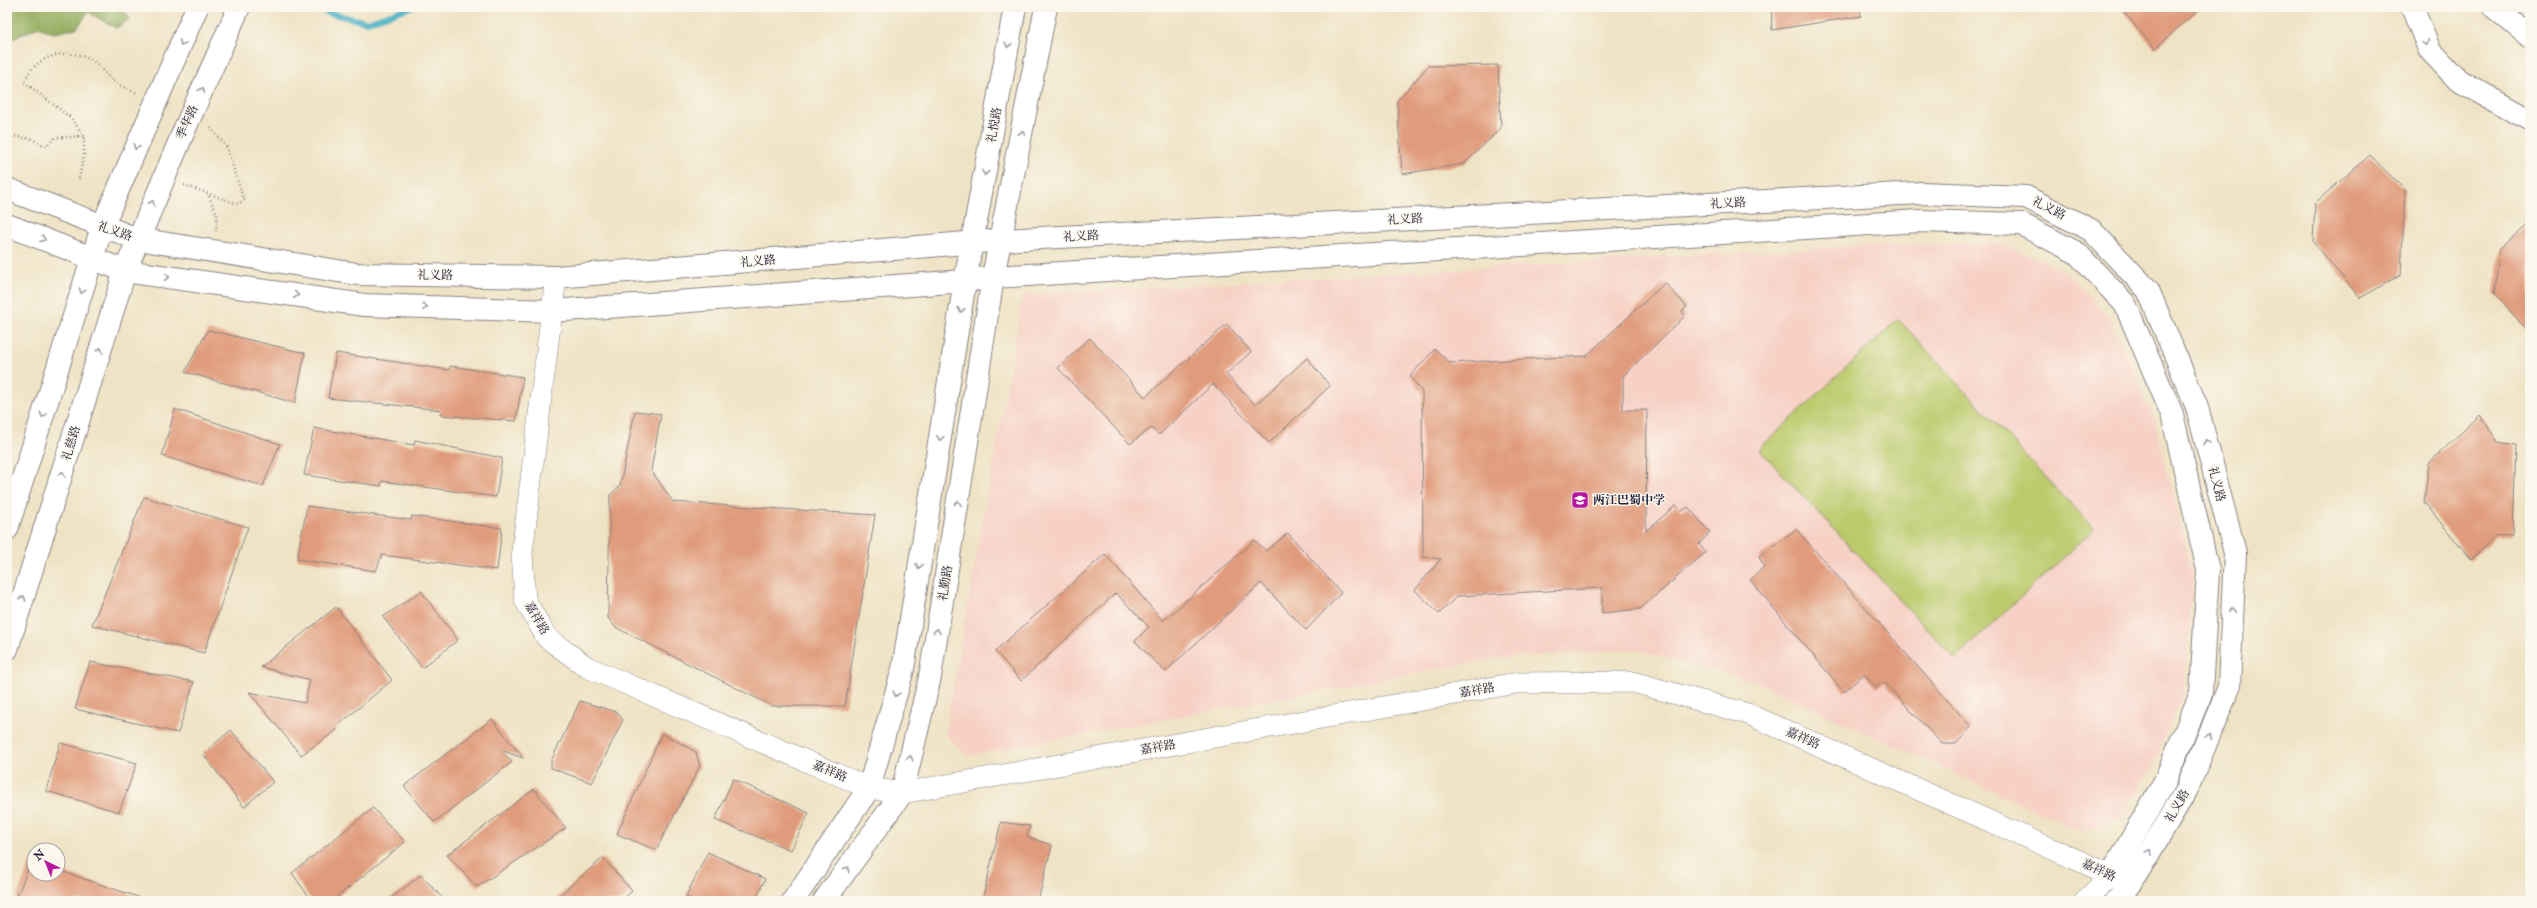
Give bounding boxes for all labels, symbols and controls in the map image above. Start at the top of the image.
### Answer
one-way arrow [179,38,187,46]
one-way arrow [2421,38,2429,46]
one-way arrow [1004,42,1013,49]
one-way arrow [197,87,205,95]
street label: 季华路 [173,103,202,142]
street label: 礼悦路 [984,106,1005,144]
one-way arrow [1018,130,1026,136]
one-way arrow [133,144,141,151]
one-way arrow [982,170,990,177]
street label: 礼义路 [2029,194,2068,223]
street label: 礼义路 [1710,195,1746,212]
one-way arrow [147,199,155,207]
street label: 礼义路 [1387,211,1423,228]
street label: 礼义路 [95,219,134,244]
street label: 礼义路 [1063,228,1099,245]
one-way arrow [39,234,47,242]
street label: 礼义路 [739,252,777,271]
street label: 礼义路 [417,268,453,283]
one-way arrow [164,272,170,281]
one-way arrow [78,287,86,294]
one-way arrow [293,290,299,299]
one-way arrow [422,303,428,312]
one-way arrow [957,306,966,313]
one-way arrow [95,347,104,354]
one-way arrow [39,411,48,418]
street label: 礼慈路 [59,424,84,463]
one-way arrow [936,435,945,441]
one-way arrow [2203,438,2211,445]
street label: 礼义路 [2205,465,2228,503]
one-way arrow [57,471,65,478]
school or university icon: 两江巴蜀中学 [1570,490,1590,510]
place label: 两江巴蜀中学 [1593,493,1665,508]
one-way arrow [953,499,962,506]
one-way arrow [915,563,924,569]
street label: 礼勤路 [935,564,956,602]
one-way arrow [18,595,27,602]
street label: 嘉祥路 [521,599,552,638]
one-way arrow [2228,607,2236,613]
one-way arrow [932,628,941,634]
street label: 嘉祥路 [1458,680,1496,701]
one-way arrow [892,690,901,697]
street label: 嘉祥路 [1783,724,1822,753]
one-way arrow [2204,733,2212,741]
street label: 嘉祥路 [1139,737,1177,758]
one-way arrow [906,755,914,761]
street label: 嘉祥路 [810,758,849,785]
street label: 礼义路 [2162,787,2193,826]
north arrow [26,842,66,882]
text: N [31,846,48,864]
one-way arrow [2146,849,2153,856]
street label: 嘉祥路 [2079,856,2118,885]
one-way arrow [842,867,849,874]

